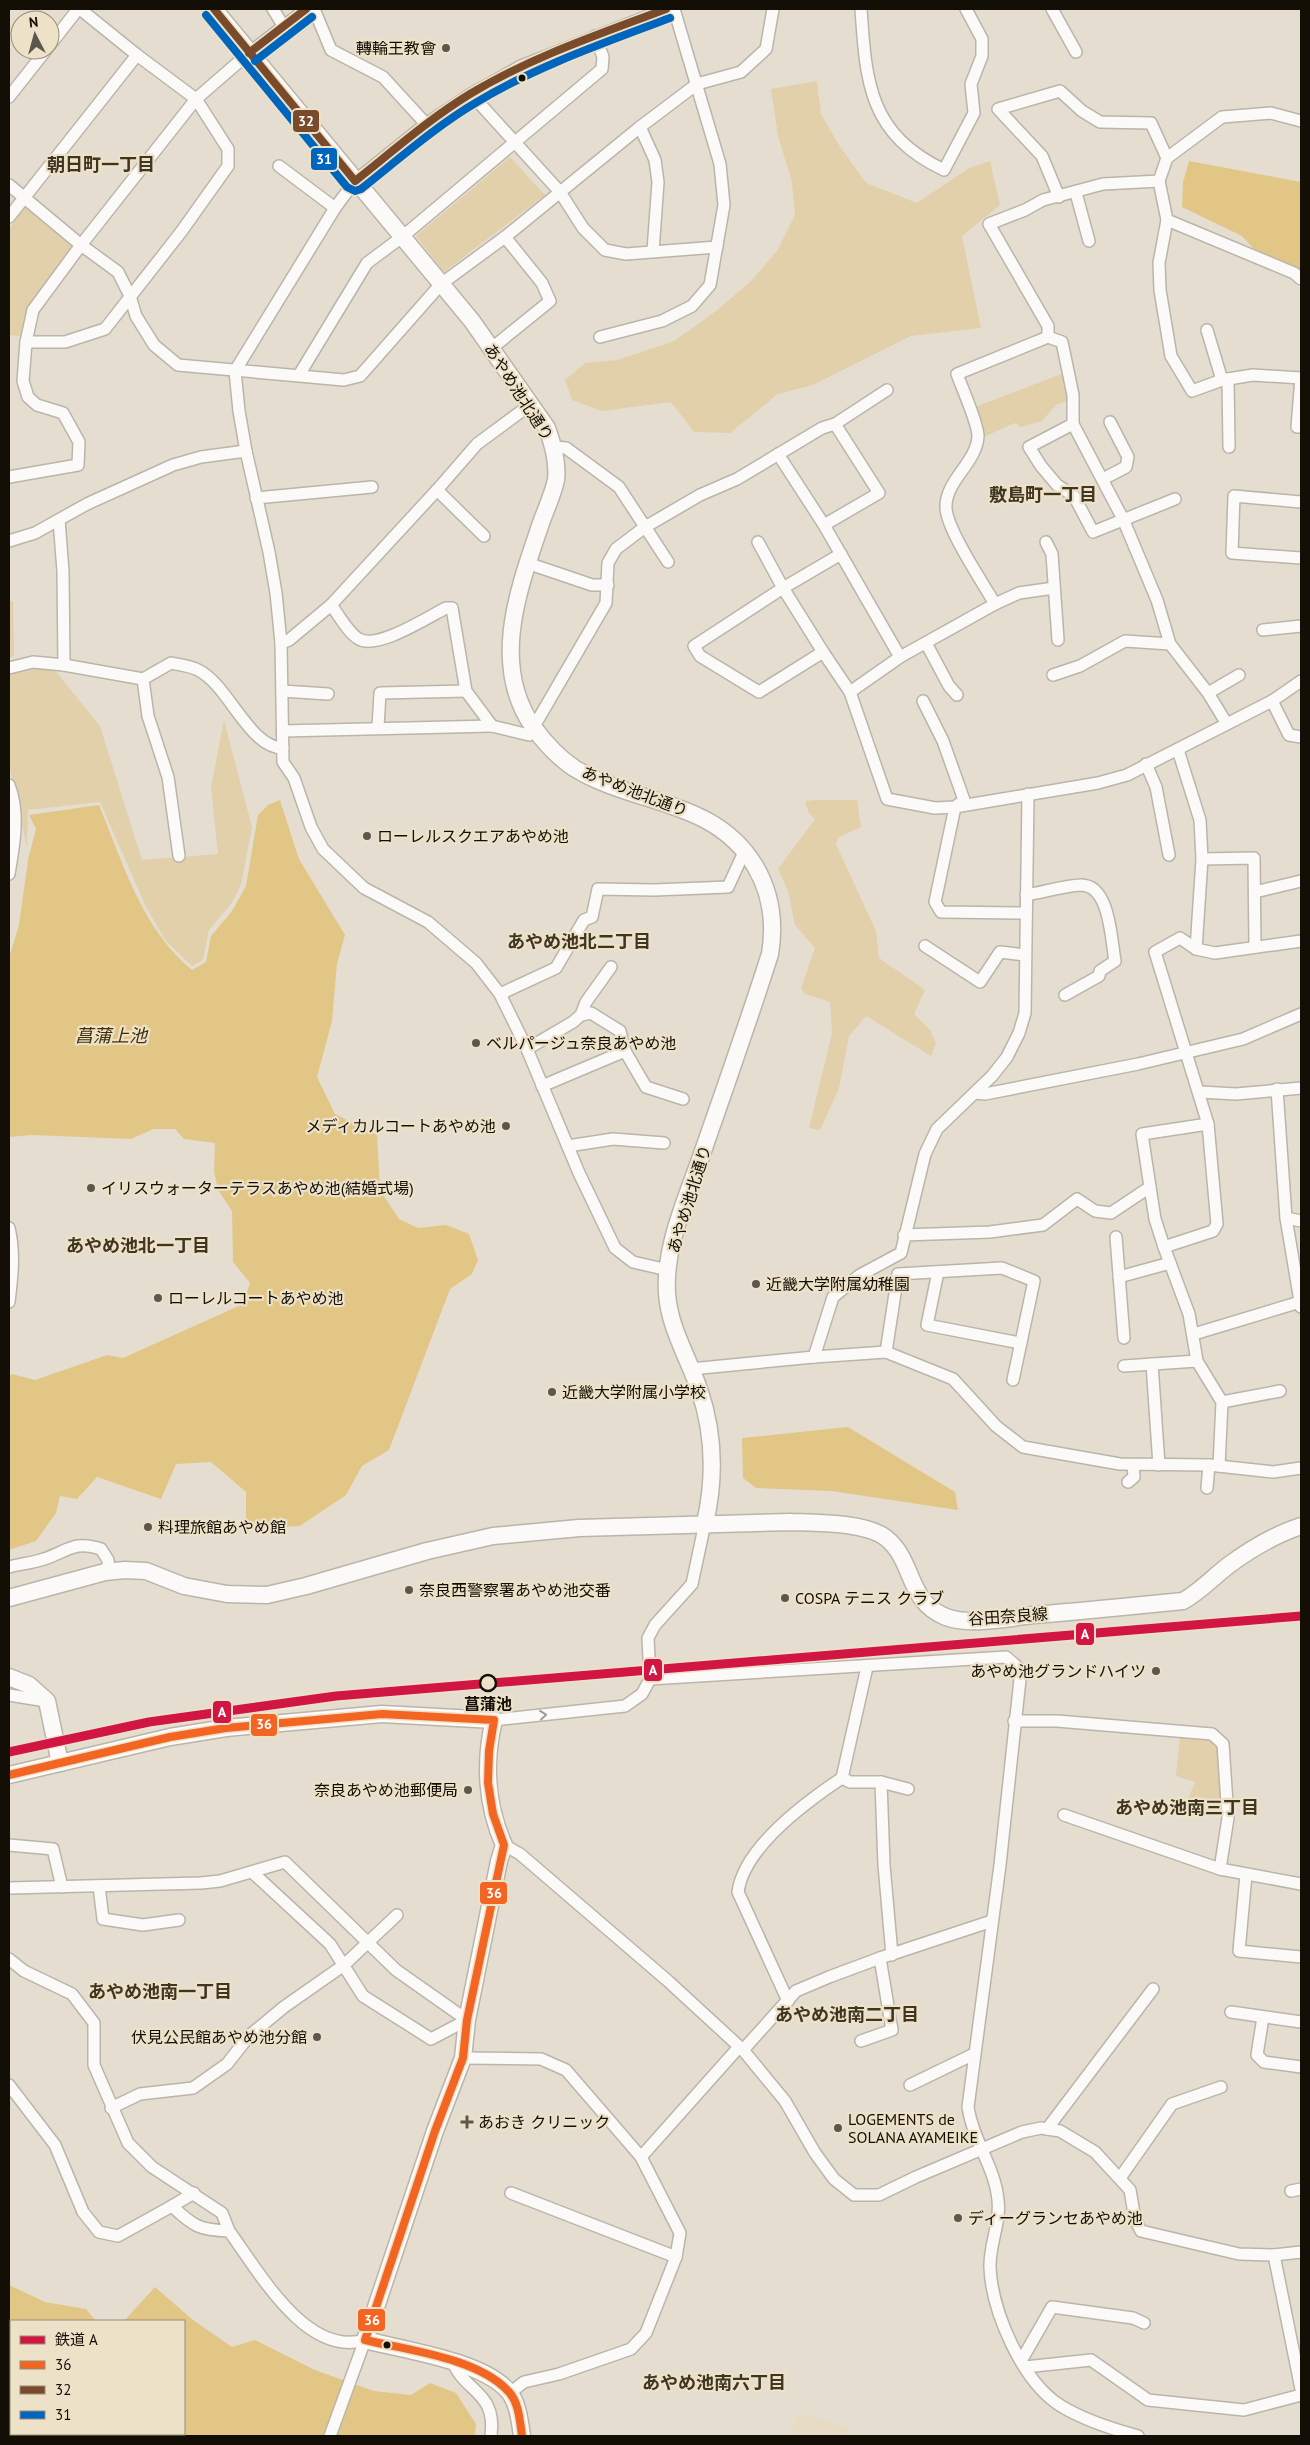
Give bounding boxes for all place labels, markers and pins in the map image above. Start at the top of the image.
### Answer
place label: 轉輪王教會 [356,38,436,58]
marker: 轉輪王教會 [440,42,452,54]
unlabelled marker [517,73,527,83]
place label: ローレルスクエアあやめ池 [377,826,569,846]
marker: ローレルスクエアあやめ池 [361,830,373,842]
place label: ベルパージュ奈良あやめ池 [486,1033,677,1053]
marker: ベルパージュ奈良あやめ池 [470,1037,482,1049]
place label: メディカルコートあやめ池 [305,1116,496,1136]
marker: メディカルコートあやめ池 [500,1120,512,1132]
place label: イリスウォーターテラスあやめ池(結婚式場) [101,1178,414,1198]
marker: イリスウォーターテラスあやめ池(結婚式場) [85,1182,97,1194]
place label: 近畿大学附属幼稚園 [766,1274,910,1294]
marker: 近畿大学附属幼稚園 [750,1278,762,1290]
place label: ローレルコートあやめ池 [168,1288,344,1308]
marker: ローレルコートあやめ池 [152,1292,164,1304]
place label: 近畿大学附属小学校 [562,1382,706,1402]
marker: 近畿大学附属小学校 [546,1386,558,1398]
place label: 料理旅館あやめ館 [158,1517,286,1537]
marker: 料理旅館あやめ館 [142,1521,154,1533]
place label: 奈良西警察署あやめ池交番 [419,1580,611,1600]
marker: 奈良西警察署あやめ池交番 [403,1584,415,1596]
place label: COSPA テニス クラブ [795,1588,944,1608]
marker: COSPA テニス クラブ [779,1592,791,1604]
place label: あやめ池グランドハイツ [970,1661,1146,1681]
marker: あやめ池グランドハイツ [1150,1665,1162,1677]
marker: 菖蒲池 [479,1674,497,1692]
place label: 菖蒲池 [464,1694,512,1714]
place label: 奈良あやめ池郵便局 [314,1780,458,1800]
marker: 奈良あやめ池郵便局 [462,1784,474,1796]
place label: 伏見公民館あやめ池分館 [131,2027,307,2047]
marker: 伏見公民館あやめ池分館 [311,2031,323,2043]
place label: LOGEMENTS de SOLANA AYAMEIKE [848,2109,978,2147]
place label: あおき クリニック [478,2112,610,2132]
marker: あおき クリニック [460,2115,474,2129]
marker: LOGEMENTS de SOLANA AYAMEIKE [832,2122,844,2134]
place label: ディーグランセあやめ池 [968,2208,1143,2228]
marker: ディーグランセあやめ池 [952,2212,964,2224]
unlabelled marker [382,2340,392,2350]

